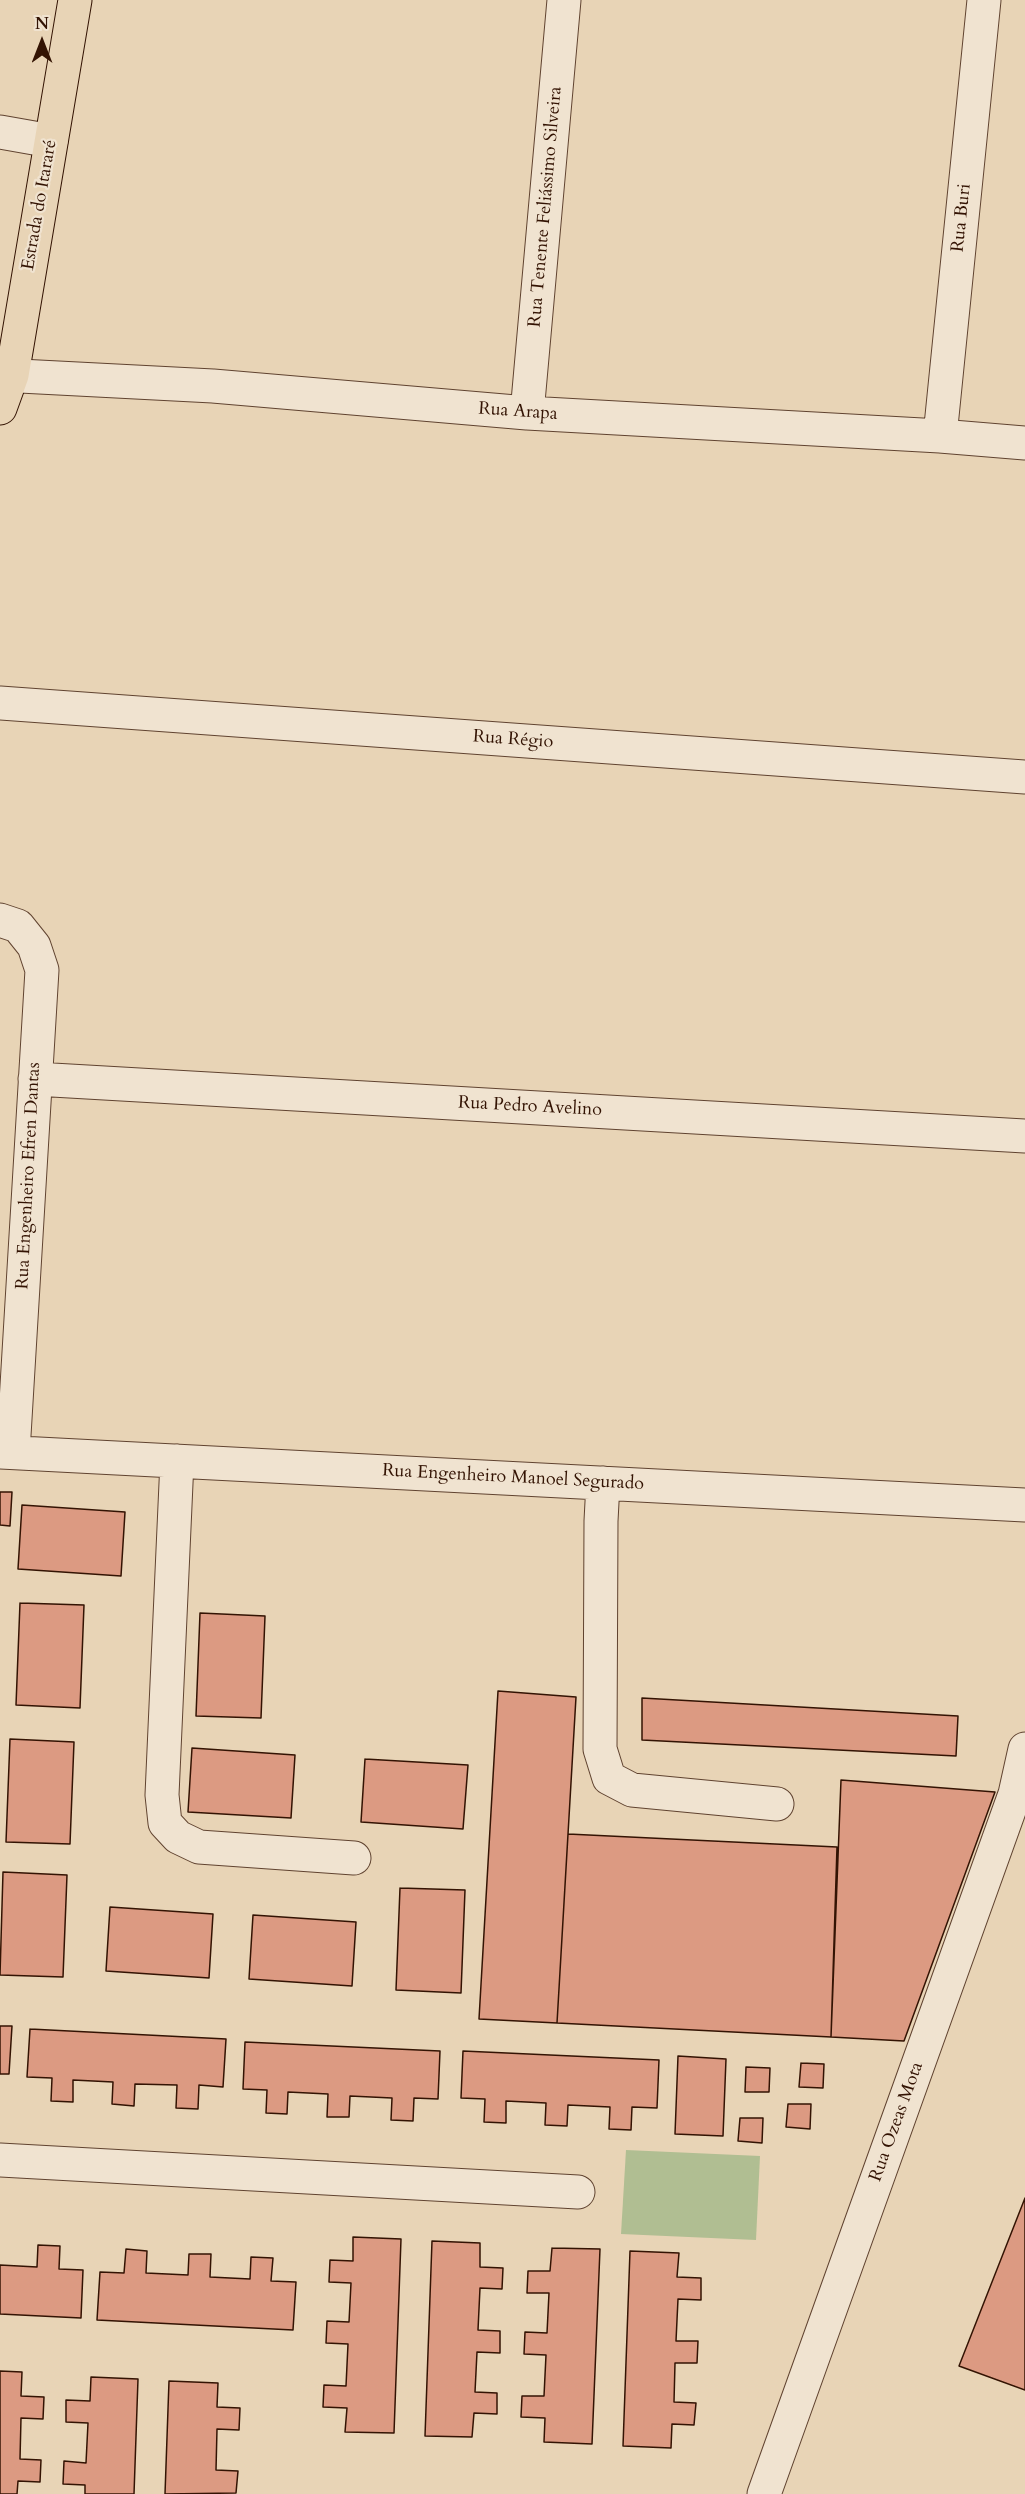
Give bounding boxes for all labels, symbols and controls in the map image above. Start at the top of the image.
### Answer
north arrow [12,12,72,72]
text: N [35,13,49,35]
street label: Rua Tenente Feliássimo Silveira [525,86,567,328]
street label: Estrada do Itararé [18,138,62,272]
street label: Rua Buri [948,183,976,253]
street label: Rua Arapa [478,398,558,426]
street label: Rua Régio [472,726,554,754]
street label: Rua Engenheiro Efren Dantas [12,1062,46,1290]
street label: Rua Pedro Avelino [457,1092,603,1122]
street label: Rua Engenheiro Manoel Segurado [382,1460,644,1496]
street label: Rua Ozeas Mota [865,2059,929,2185]

